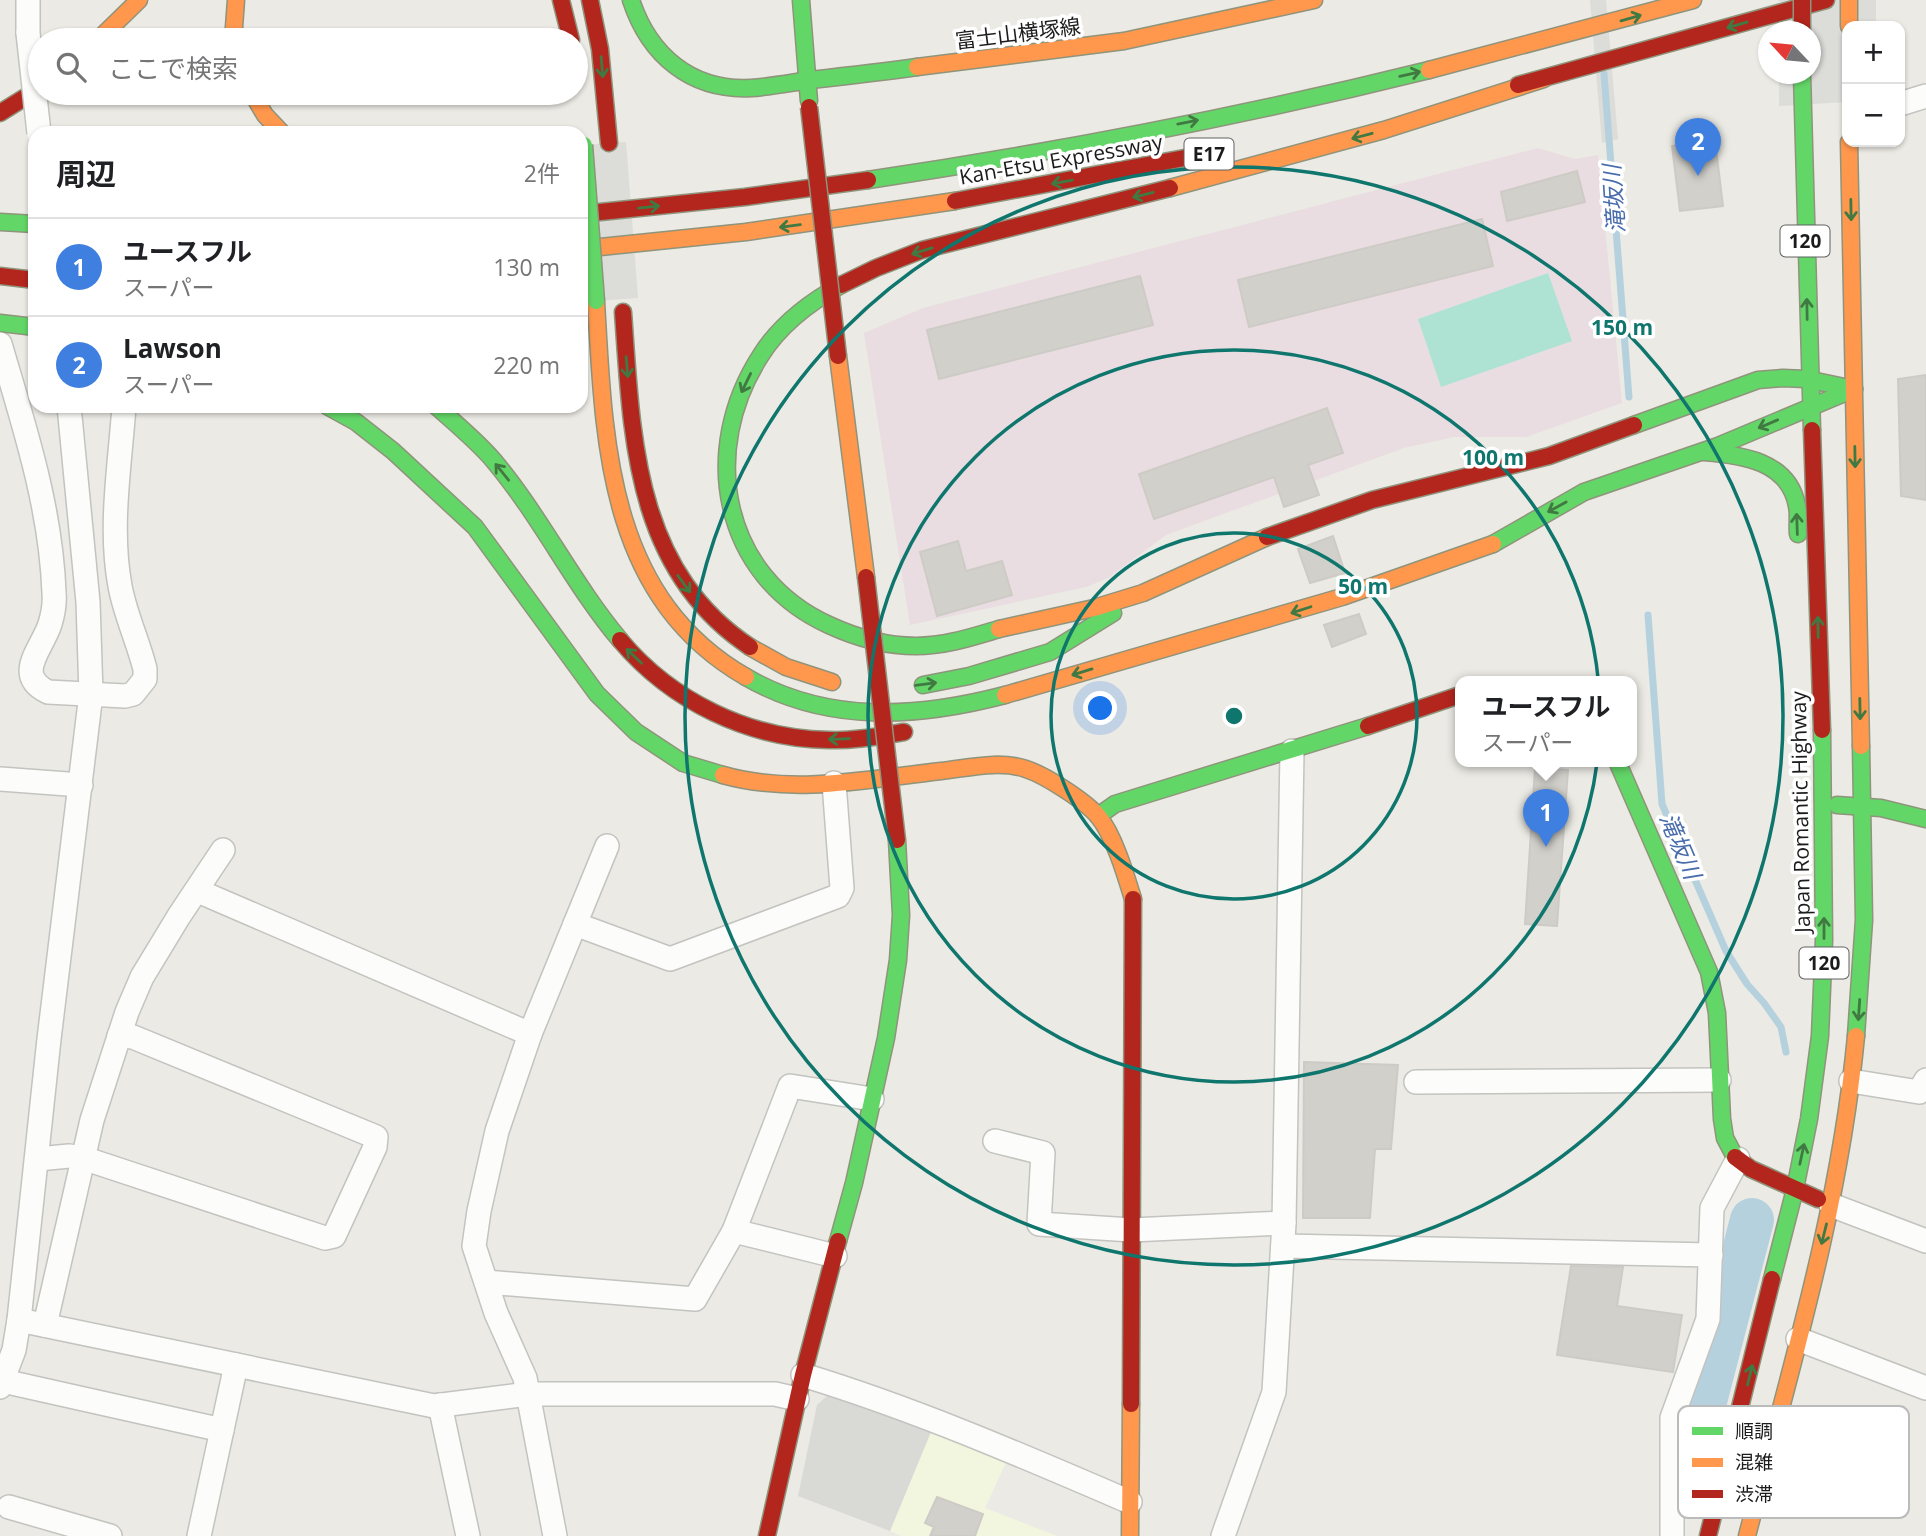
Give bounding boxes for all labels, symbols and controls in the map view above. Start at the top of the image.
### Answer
one-way arrow [1619,10,1641,23]
street label: 富士山横塚線 [954,11,1082,55]
one-way arrow [1726,19,1749,32]
north arrow [1758,21,1821,84]
map controls [1842,21,1905,147]
button: + [1842,21,1905,84]
search box [28,28,588,105]
icon: search [52,48,90,86]
text: ここで検索 [108,50,238,86]
one-way arrow [596,55,609,78]
one-way arrow [1398,66,1421,80]
button: − [1842,84,1905,147]
one-way arrow [1176,115,1199,128]
pin: 2 [1675,118,1721,176]
street label: Kan-Etsu Expressway [957,127,1165,191]
one-way arrow [1351,131,1373,144]
road number: E17 [1184,138,1234,170]
text: 周辺 [56,153,116,194]
text: 2件 [524,157,560,189]
water label: 滝坂川 [1594,161,1631,235]
one-way arrow [1052,176,1074,189]
one-way arrow [1132,189,1154,202]
one-way arrow [1844,198,1857,221]
one-way arrow [637,200,660,213]
one-way arrow [779,220,801,233]
road number: 120 [1780,226,1829,256]
text: ユースフル [123,233,252,269]
one-way arrow [911,245,933,258]
text: 1 [72,251,86,283]
text: 130 m [493,251,560,283]
text: スーパー [123,271,215,303]
one-way arrow [1800,298,1814,321]
text: 150 m [1591,313,1653,341]
text: Lawson [123,330,222,366]
text: 2 [72,349,86,381]
text: 220 m [493,349,560,381]
one-way arrow [621,355,634,378]
text: スーパー [123,368,215,400]
one-way arrow [738,372,752,393]
one-way arrow [1758,418,1779,431]
text: 100 m [1462,443,1524,471]
one-way arrow [1848,445,1862,468]
one-way arrow [494,463,509,481]
one-way arrow [1547,501,1568,514]
one-way arrow [1791,513,1804,536]
text: 50 m [1338,572,1388,600]
one-way arrow [676,574,691,593]
one-way arrow [1290,604,1312,617]
one-way arrow [1811,616,1824,639]
one-way arrow [626,647,643,664]
one-way arrow [1072,667,1094,680]
popup [1455,676,1637,767]
one-way arrow [914,678,937,691]
text: ユースフル [1482,688,1610,724]
your location [1083,691,1117,725]
street label: Japan Romantic Highway [1784,691,1816,935]
one-way arrow [1853,697,1867,720]
centre of rings [1222,704,1246,728]
text: スーパー [1482,726,1573,758]
one-way arrow [827,733,850,746]
pin: 1 [1523,789,1569,847]
water label: 滝坂川 [1653,808,1710,886]
one-way arrow [1817,916,1831,939]
road number: 120 [1800,948,1848,979]
one-way arrow [1852,998,1865,1020]
one-way arrow [1796,1143,1810,1166]
one-way arrow [1817,1222,1830,1245]
one-way arrow [1744,1364,1757,1387]
legend [1678,1406,1909,1518]
text: 順調 [1735,1418,1773,1444]
text: 混雑 [1735,1449,1773,1475]
text: 渋滞 [1735,1481,1773,1507]

